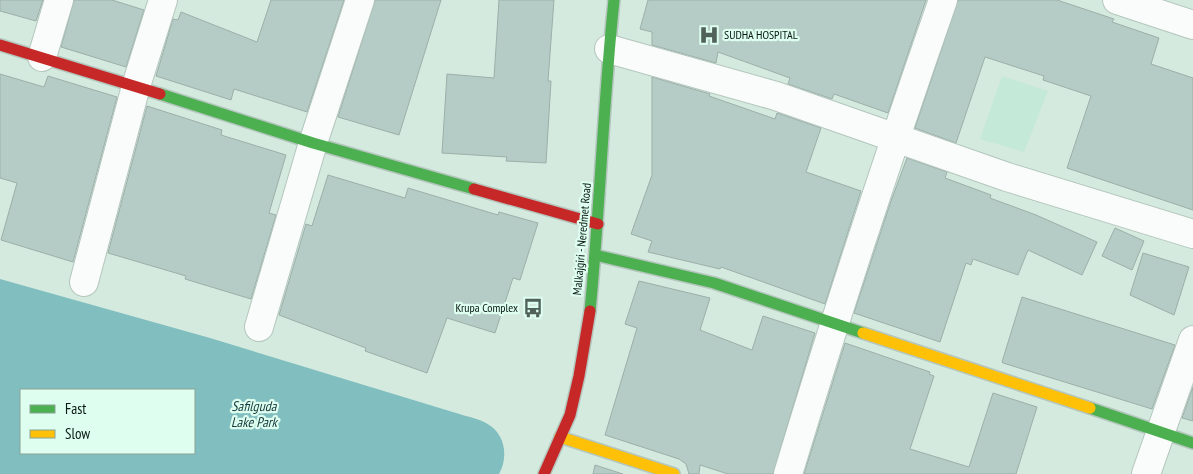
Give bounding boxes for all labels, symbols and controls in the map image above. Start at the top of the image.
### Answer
hospital icon: SUDHA HOSPITAL [698,24,720,46]
place label: SUDHA HOSPITAL [724,27,798,42]
street label: Malkajgiri - Neredmet Road [569,182,594,296]
bus stop icon: Krupa Complex [522,297,544,319]
place label: Krupa Complex [455,300,518,315]
legend [20,389,195,454]
water label: Safilguda Lake Park [231,397,279,431]
text: Fast [65,399,86,418]
text: Slow [65,424,90,443]

